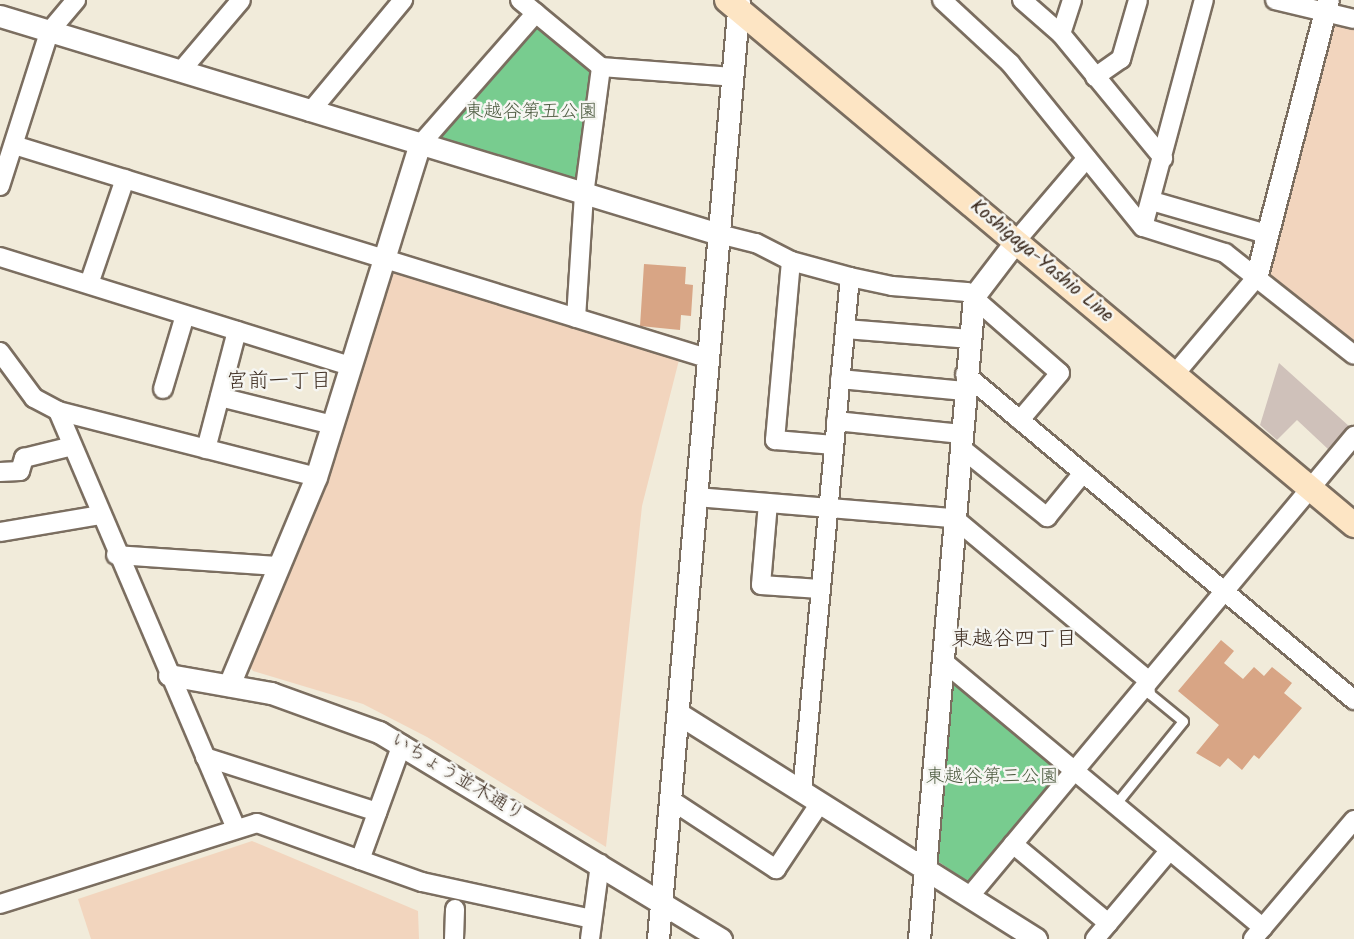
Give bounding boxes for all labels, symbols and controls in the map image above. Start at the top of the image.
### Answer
park label: 東越谷第五公園 [465,102,597,124]
street label: Koshigaya-Yashio Line [965,196,1117,328]
district label: 宮前一丁目 [227,369,331,395]
district label: 東越谷四丁目 [951,627,1077,653]
street label: いちょう並木通り [386,729,528,827]
park label: 東越谷第三公園 [926,767,1058,789]

